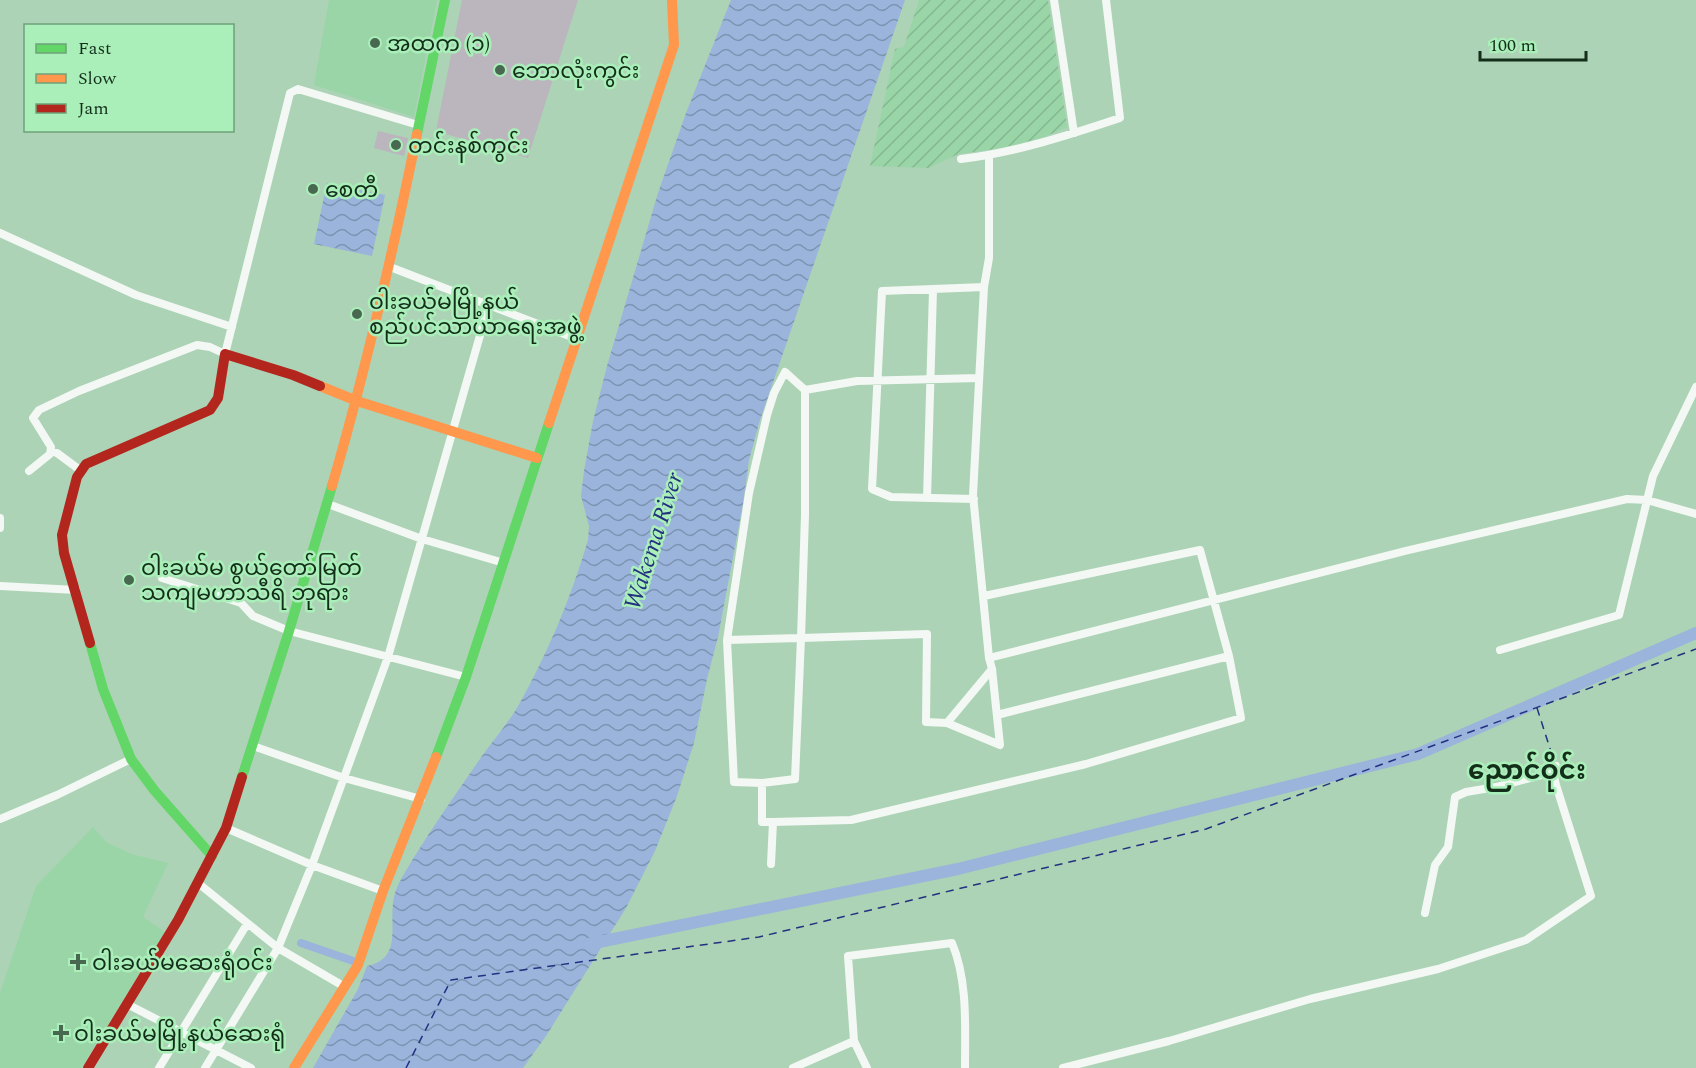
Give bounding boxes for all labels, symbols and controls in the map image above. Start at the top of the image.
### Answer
legend [24,24,234,132]
scale bar [1480,24,1586,62]
place label: အထက (၁) [387,28,490,61]
text: 100 m [1489,32,1536,59]
text: Fast [78,35,111,62]
marker: အထက (၁) [368,36,382,50]
place label: ဘောလုံးကွင်း [512,55,639,88]
marker: ဘောလုံးကွင်း [493,63,507,77]
text: Slow [78,65,117,92]
text: Jam [78,95,109,122]
place label: တင်းနစ်ကွင်း [408,130,529,163]
marker: တင်းနစ်ကွင်း [389,138,403,152]
place label: စေတီ [325,174,378,207]
marker: စေတီ [306,182,320,196]
place label: ဝါးခယ်မမြို့နယ် စည်ပင်သာယာရေးအဖွဲ့ [369,286,584,344]
marker: ဝါးခယ်မမြို့နယ် စည်ပင်သာယာရေးအဖွဲ့ [350,307,364,321]
water label: Wakema River [615,467,693,615]
place label: ဝါးခယ်မ စွယ်တော်မြတ် သကျမဟာသီရိ ဘုရား [141,552,362,611]
marker: ဝါးခယ်မ စွယ်တော်မြတ် သကျမဟာသီရိ ဘုရား [122,573,136,587]
district label: ညောင်ဝိုင်း [1468,751,1586,792]
place label: ဝါးခယ်မဆေးရုံဝင်း [92,947,273,980]
marker: ဝါးခယ်မဆေးရုံဝင်း [69,953,87,971]
place label: ဝါးခယ်မမြို့နယ်ဆေးရုံ [74,1018,285,1051]
marker: ဝါးခယ်မမြို့နယ်ဆေးရုံ [52,1024,70,1042]

